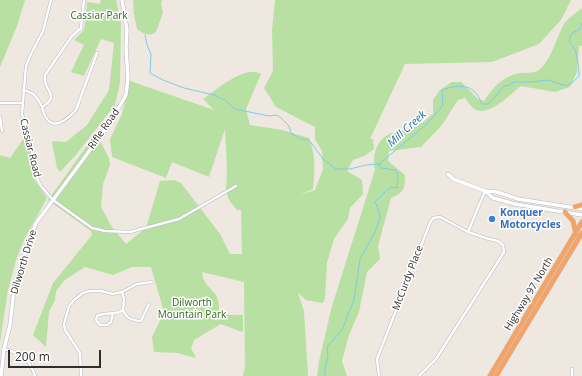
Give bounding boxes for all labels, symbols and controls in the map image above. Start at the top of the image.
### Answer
park label: Cassiar Park [70,10,128,22]
street label: Rifle Road [86,106,122,152]
water label: Mill Creek [385,108,429,150]
street label: Cassiar Road [17,117,43,179]
place label: Konquer Motorcycles [500,207,561,230]
marker: Konquer Motorcycles [487,214,497,224]
street label: Dilworth Drive [8,228,40,296]
street label: McCurdy Place [390,244,426,312]
street label: Highway 97 North [502,255,556,333]
park label: Dilworth Mountain Park [158,297,226,320]
scale bar [10,342,103,368]
text: 200 m [15,348,50,365]

